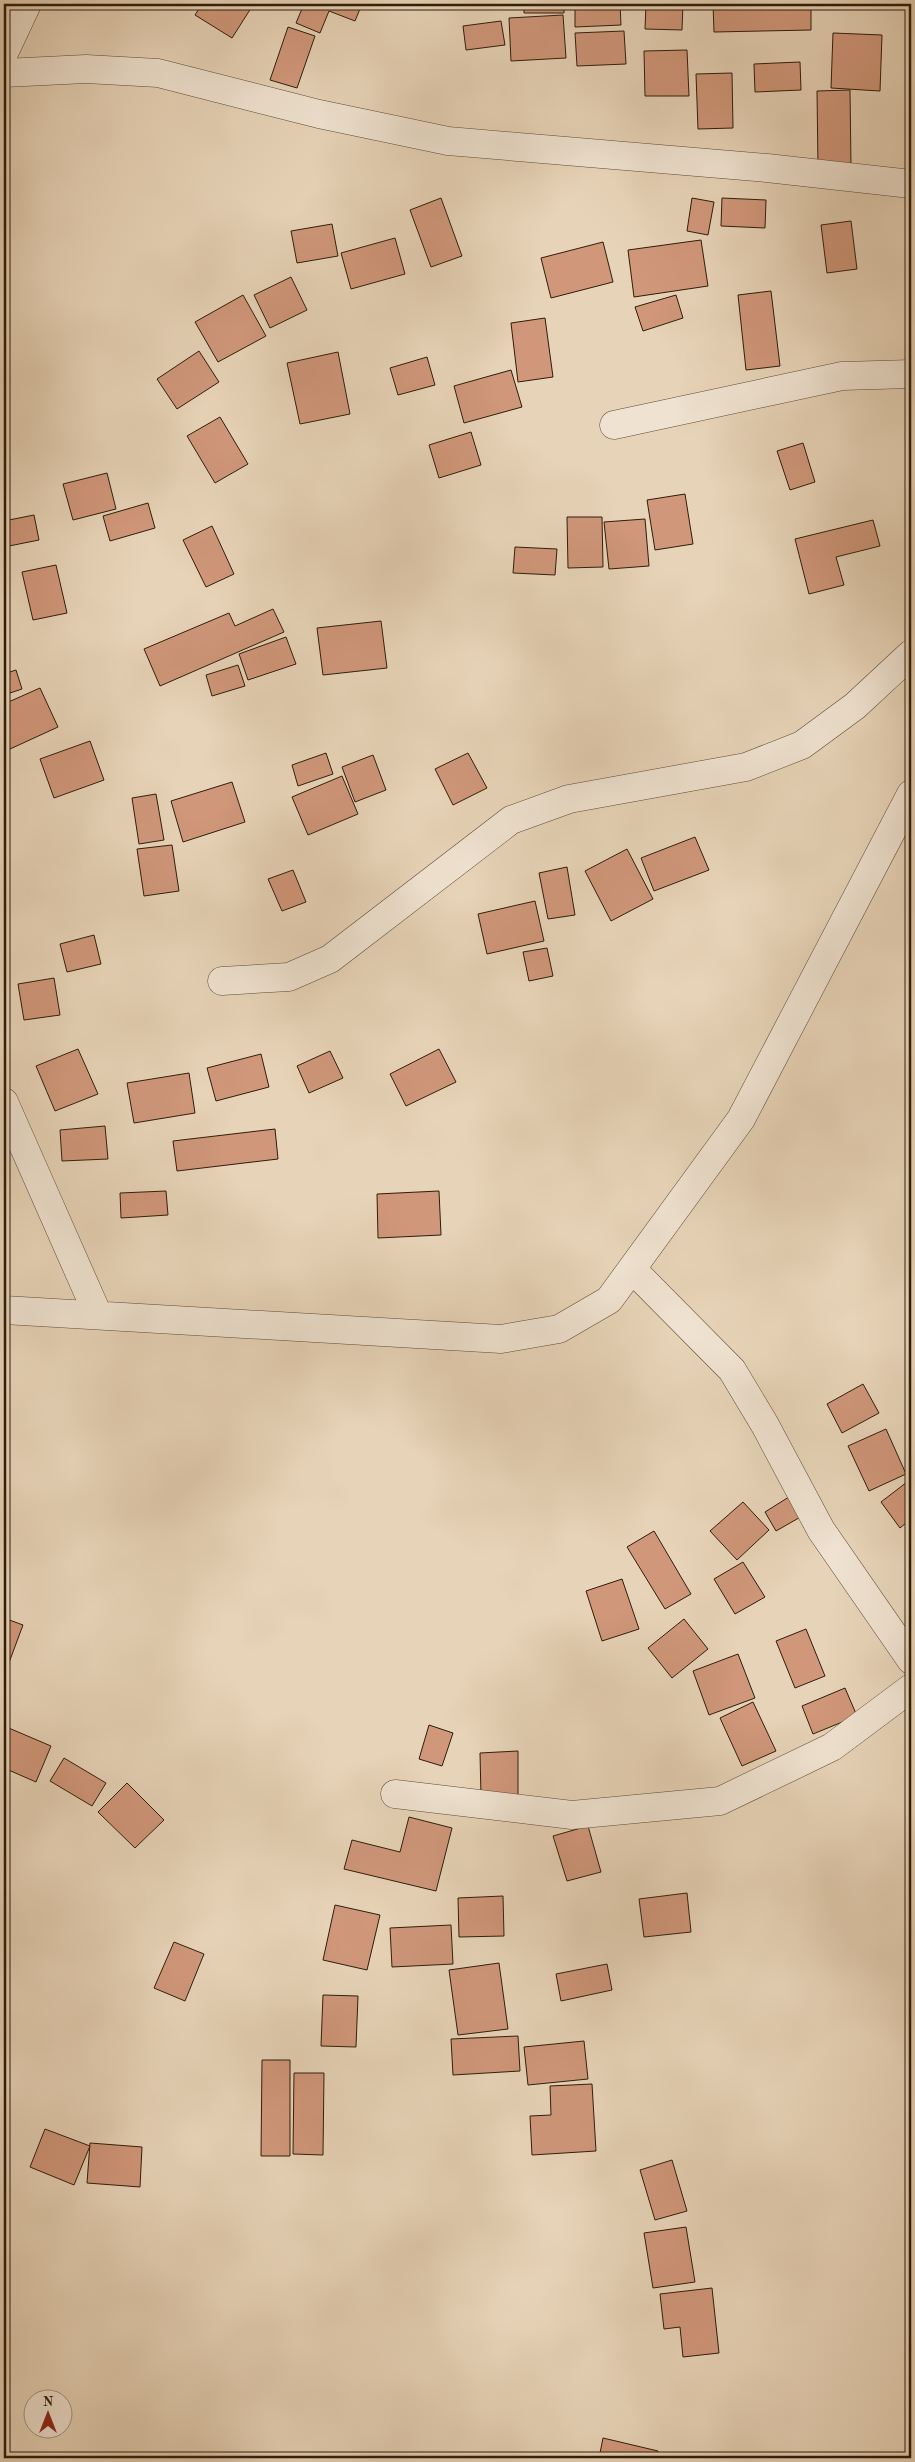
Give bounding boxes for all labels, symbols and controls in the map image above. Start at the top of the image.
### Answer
north arrow [22,2390,72,2440]
text: N [43,2395,54,2409]

